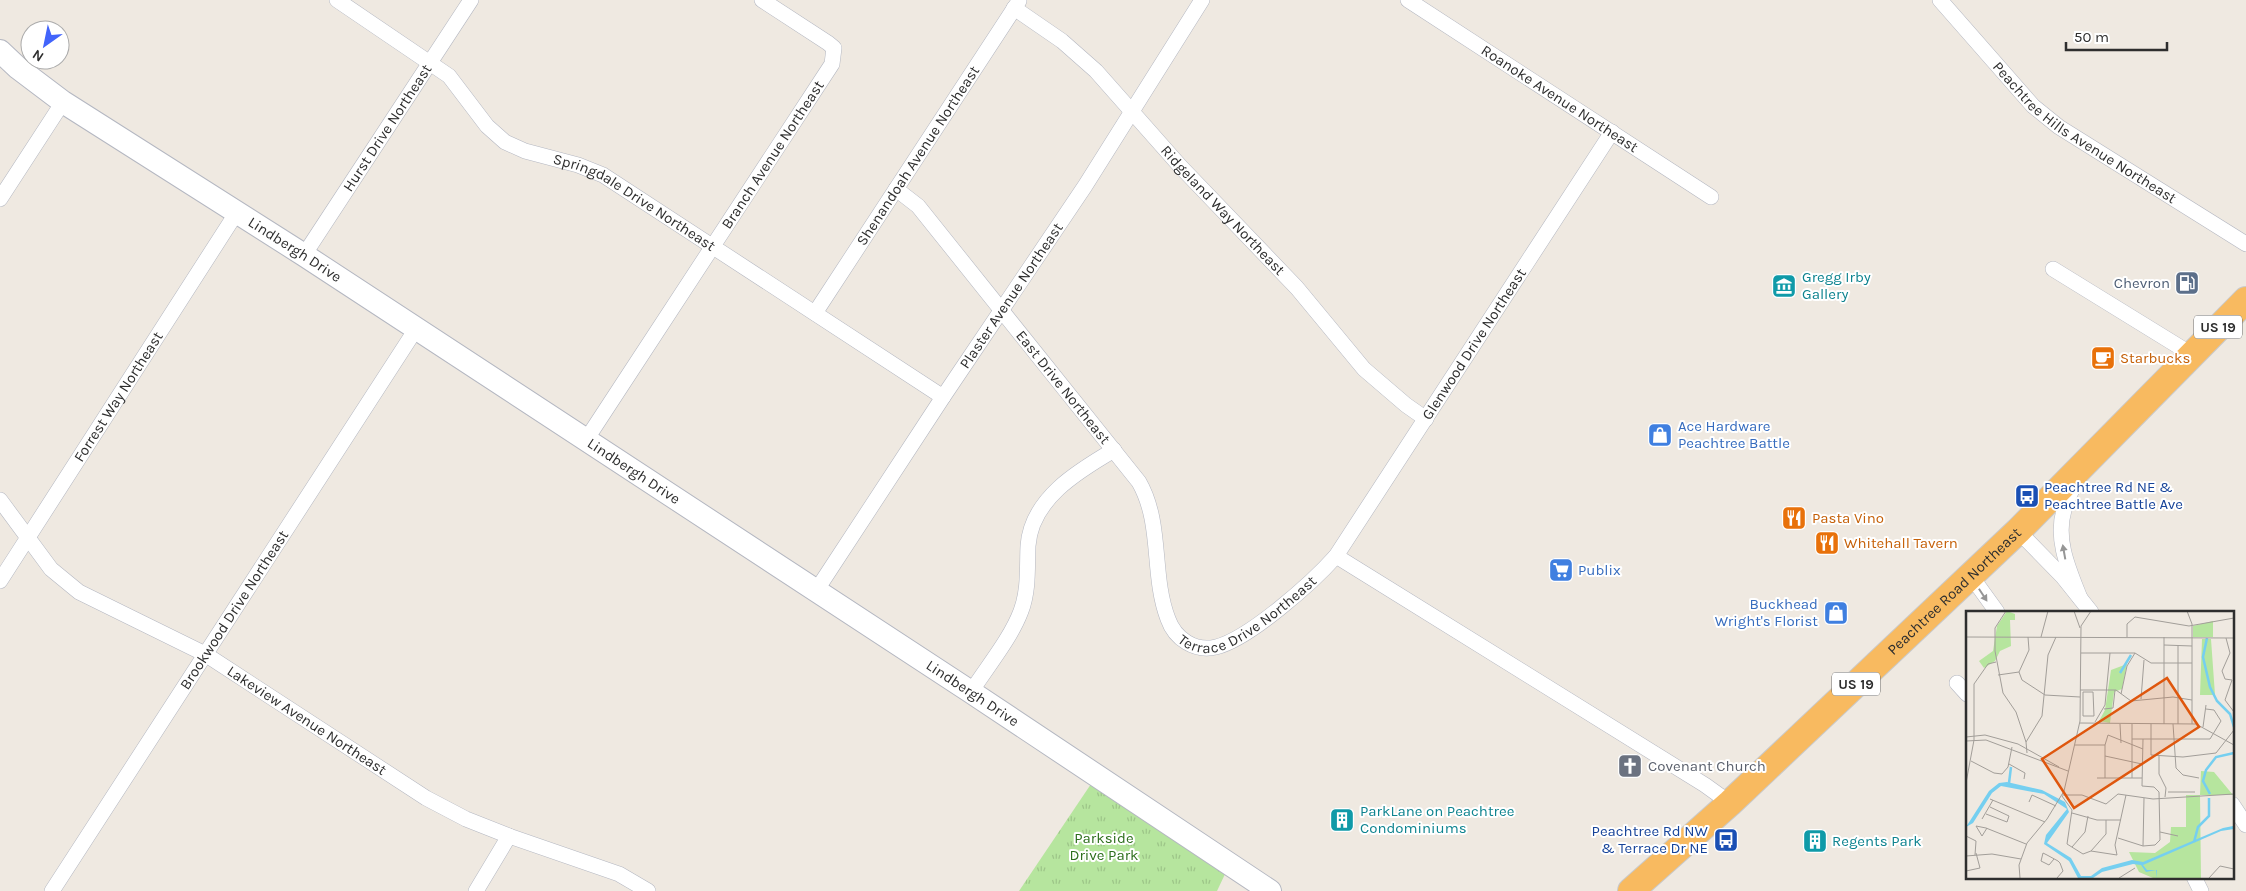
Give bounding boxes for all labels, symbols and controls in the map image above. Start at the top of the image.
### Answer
north arrow [20,20,70,70]
scale bar [2066,20,2167,52]
text: 50 m [2074,28,2109,46]
street label: Roanoke Avenue Northeast [1478,41,1642,156]
text: N [29,46,47,65]
street label: Peachtree Hills Avenue Northeast [1989,58,2180,207]
street label: Hurst Drive Northeast [339,61,436,195]
street label: Shenandoah Avenue Northeast [853,62,983,249]
street label: Branch Avenue Northeast [718,77,828,232]
street label: Ridgeland Way Northeast [1157,142,1289,279]
street label: Springdale Drive Northeast [551,150,719,255]
street label: Lindbergh Drive [245,213,345,286]
street label: Plaster Avenue Northeast [956,219,1067,372]
street label: Glenwood Drive Northeast [1418,265,1530,423]
place label: Gregg Irby Gallery [1802,268,1871,303]
fuel station icon: Chevron [2174,270,2200,296]
museum icon: Gregg Irby Gallery [1771,273,1797,299]
place label: Chevron [2114,274,2170,292]
road number: US 19 [2194,316,2242,338]
street label: East Drive Northeast [1012,327,1114,448]
street label: Forrest Way Northeast [70,328,167,465]
cafe icon: Starbucks [2090,345,2116,371]
place label: Starbucks [2120,349,2190,367]
place label: Ace Hardware Peachtree Battle [1678,417,1790,452]
shop icon: Ace Hardware Peachtree Battle [1647,422,1673,448]
street label: Lindbergh Drive [584,434,684,508]
place label: Peachtree Rd NE & Peachtree Battle Ave [2044,478,2183,513]
bus stop icon: Peachtree Rd NE & Peachtree Battle Ave [2014,483,2040,509]
restaurant icon: Pasta Vino [1781,505,1807,531]
place label: Pasta Vino [1812,509,1884,527]
street label: Peachtree Road Northeast [1884,523,2025,659]
street label: Brookwood Drive Northeast [176,527,292,693]
restaurant icon: Whitehall Tavern [1814,530,1840,556]
place label: Whitehall Tavern [1844,534,1958,552]
one-way arrow [2060,545,2068,560]
supermarket icon: Publix [1548,557,1574,583]
place label: Publix [1578,561,1621,579]
street label: Terrace Drive Northeast [1174,572,1320,657]
one-way arrow [1978,588,1988,601]
place label: Buckhead Wright's Florist [1715,595,1818,630]
shop icon: Buckhead Wright's Florist [1823,600,1849,626]
inset map [1966,611,2234,878]
street label: Lindbergh Drive [923,656,1022,730]
street label: Lakeview Avenue Northeast [224,662,390,779]
road number: US 19 [1832,672,1880,696]
church icon: Covenant Church [1617,753,1643,779]
place label: Covenant Church [1648,757,1766,775]
place label: ParkLane on Peachtree Condominiums [1360,802,1514,837]
building icon: ParkLane on Peachtree Condominiums [1329,807,1355,833]
place label: Peachtree Rd NW & Terrace Dr NE [1592,822,1709,857]
bus stop icon: Peachtree Rd NW & Terrace Dr NE [1713,827,1739,853]
building icon: Regents Park [1802,828,1828,854]
park label: Parkside Drive Park [1069,829,1139,864]
place label: Regents Park [1832,832,1922,850]

